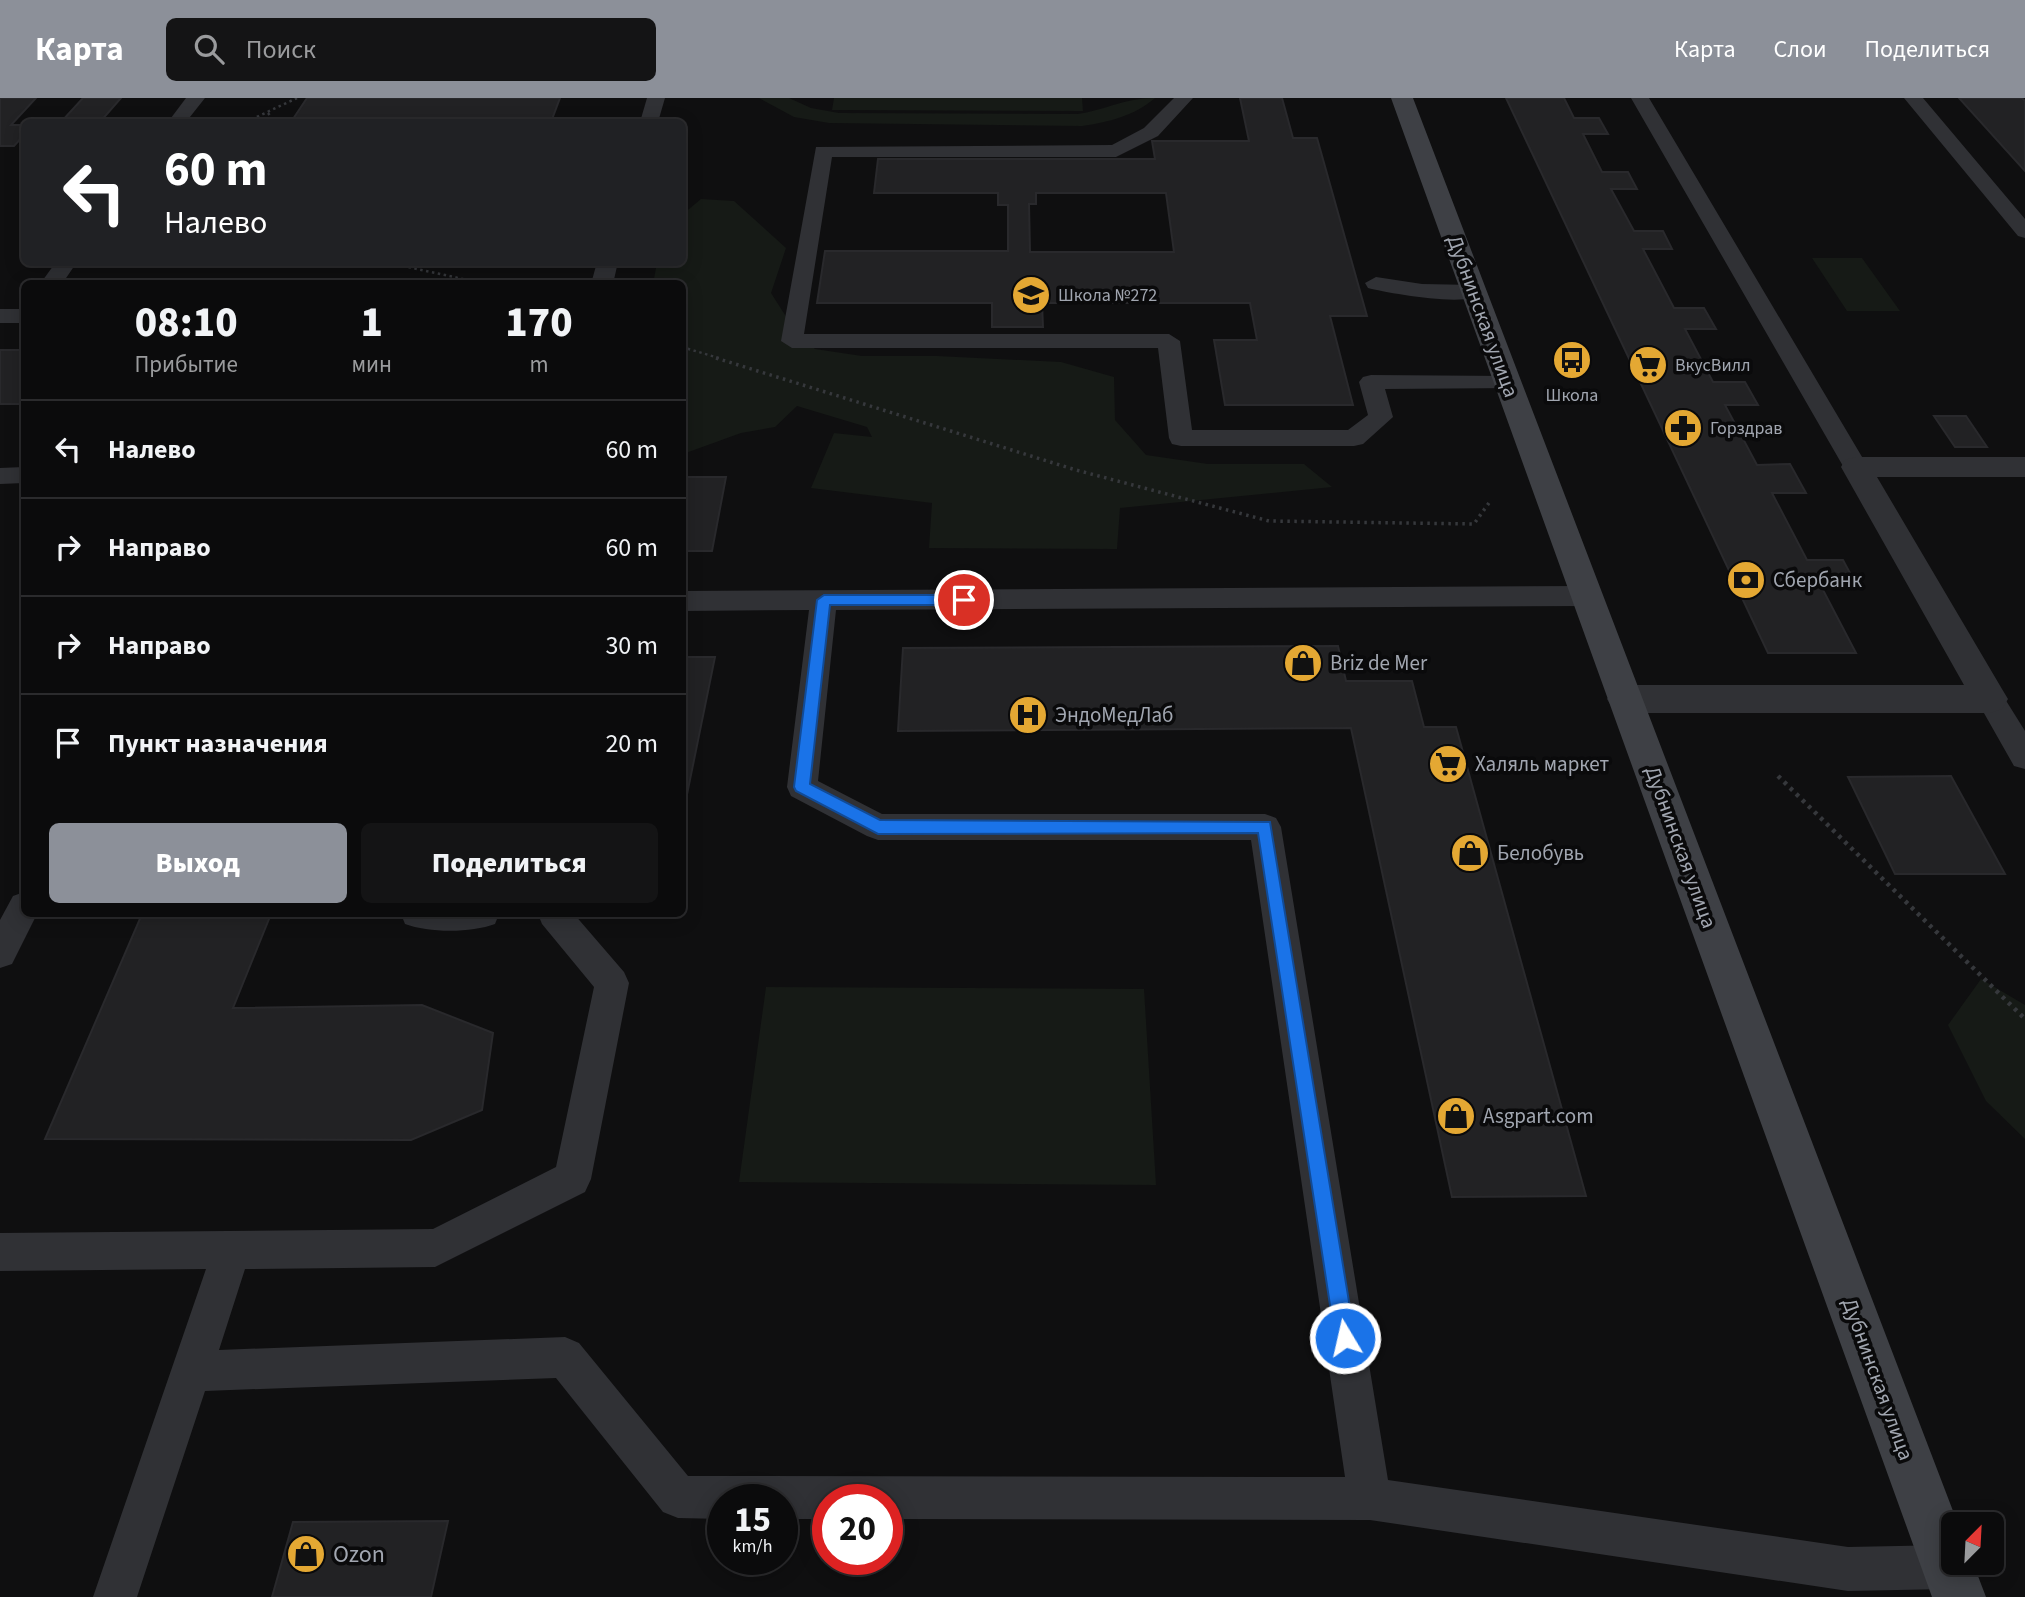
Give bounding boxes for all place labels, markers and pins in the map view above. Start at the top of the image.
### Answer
school or university icon: Школа №272 [1010,274,1052,316]
place label: Школа №272 [1058,283,1157,308]
bus stop icon: Школа [1551,339,1593,381]
supermarket icon: ВкусВилл [1627,344,1669,386]
place label: ВкусВилл [1675,353,1751,378]
place label: Школа [1546,383,1598,408]
pharmacy icon: Горздрав [1662,407,1704,449]
place label: Горздрав [1710,416,1782,441]
bank icon: Сбербанк [1725,559,1767,601]
place label: Сбербанк [1773,565,1863,595]
pin [934,570,994,630]
shop icon: Briz de Mer [1282,642,1324,684]
place label: Briz de Mer [1330,648,1428,678]
hospital icon: ЭндоМедЛаб [1007,694,1049,736]
place label: ЭндоМедЛаб [1055,700,1173,730]
supermarket icon: Халяль маркет [1427,743,1469,785]
place label: Халяль маркет [1475,749,1610,779]
shop icon: Белобувь [1449,832,1491,874]
place label: Белобувь [1497,838,1584,868]
shop icon: Asgpart.com [1435,1095,1477,1137]
place label: Asgpart.com [1483,1101,1594,1131]
shop icon: Ozon [285,1533,327,1575]
place label: Ozon [333,1537,385,1572]

